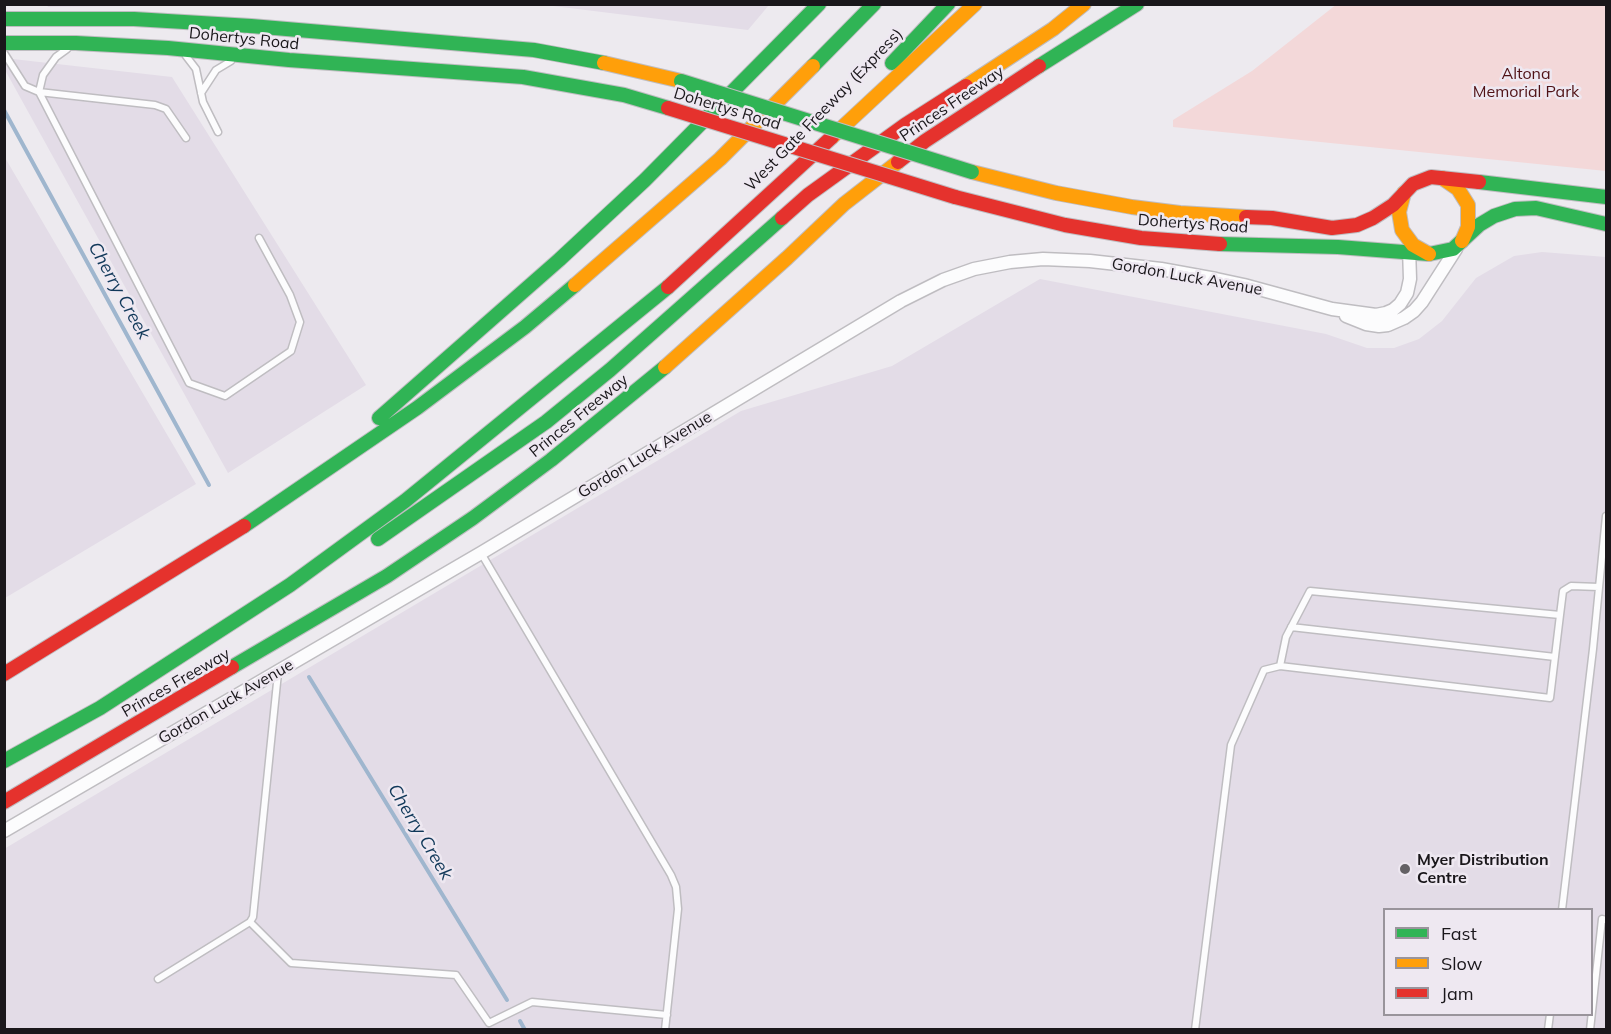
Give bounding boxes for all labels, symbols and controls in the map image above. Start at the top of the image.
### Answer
street label: Dohertys Road [188,24,300,54]
street label: West Gate Freeway (Express) [741,25,907,195]
street label: Princes Freeway [896,62,1008,146]
park label: Altona Memorial Park [1473,64,1579,102]
street label: Dohertys Road [671,84,783,134]
street label: Dohertys Road [1137,211,1249,237]
water label: Cherry Creek [83,238,155,344]
street label: Gordon Luck Avenue [1110,254,1264,300]
street label: Princes Freeway [526,370,632,462]
street label: Gordon Luck Avenue [575,407,715,503]
street label: Princes Freeway [119,644,233,722]
street label: Gordon Luck Avenue [155,656,297,748]
water label: Cherry Creek [383,780,457,884]
place label: Myer Distribution Centre [1417,850,1549,888]
marker: Myer Distribution Centre [1398,862,1412,876]
legend [1383,908,1593,1016]
text: Fast [1441,922,1477,945]
text: Slow [1441,952,1482,975]
text: Jam [1441,982,1474,1005]

